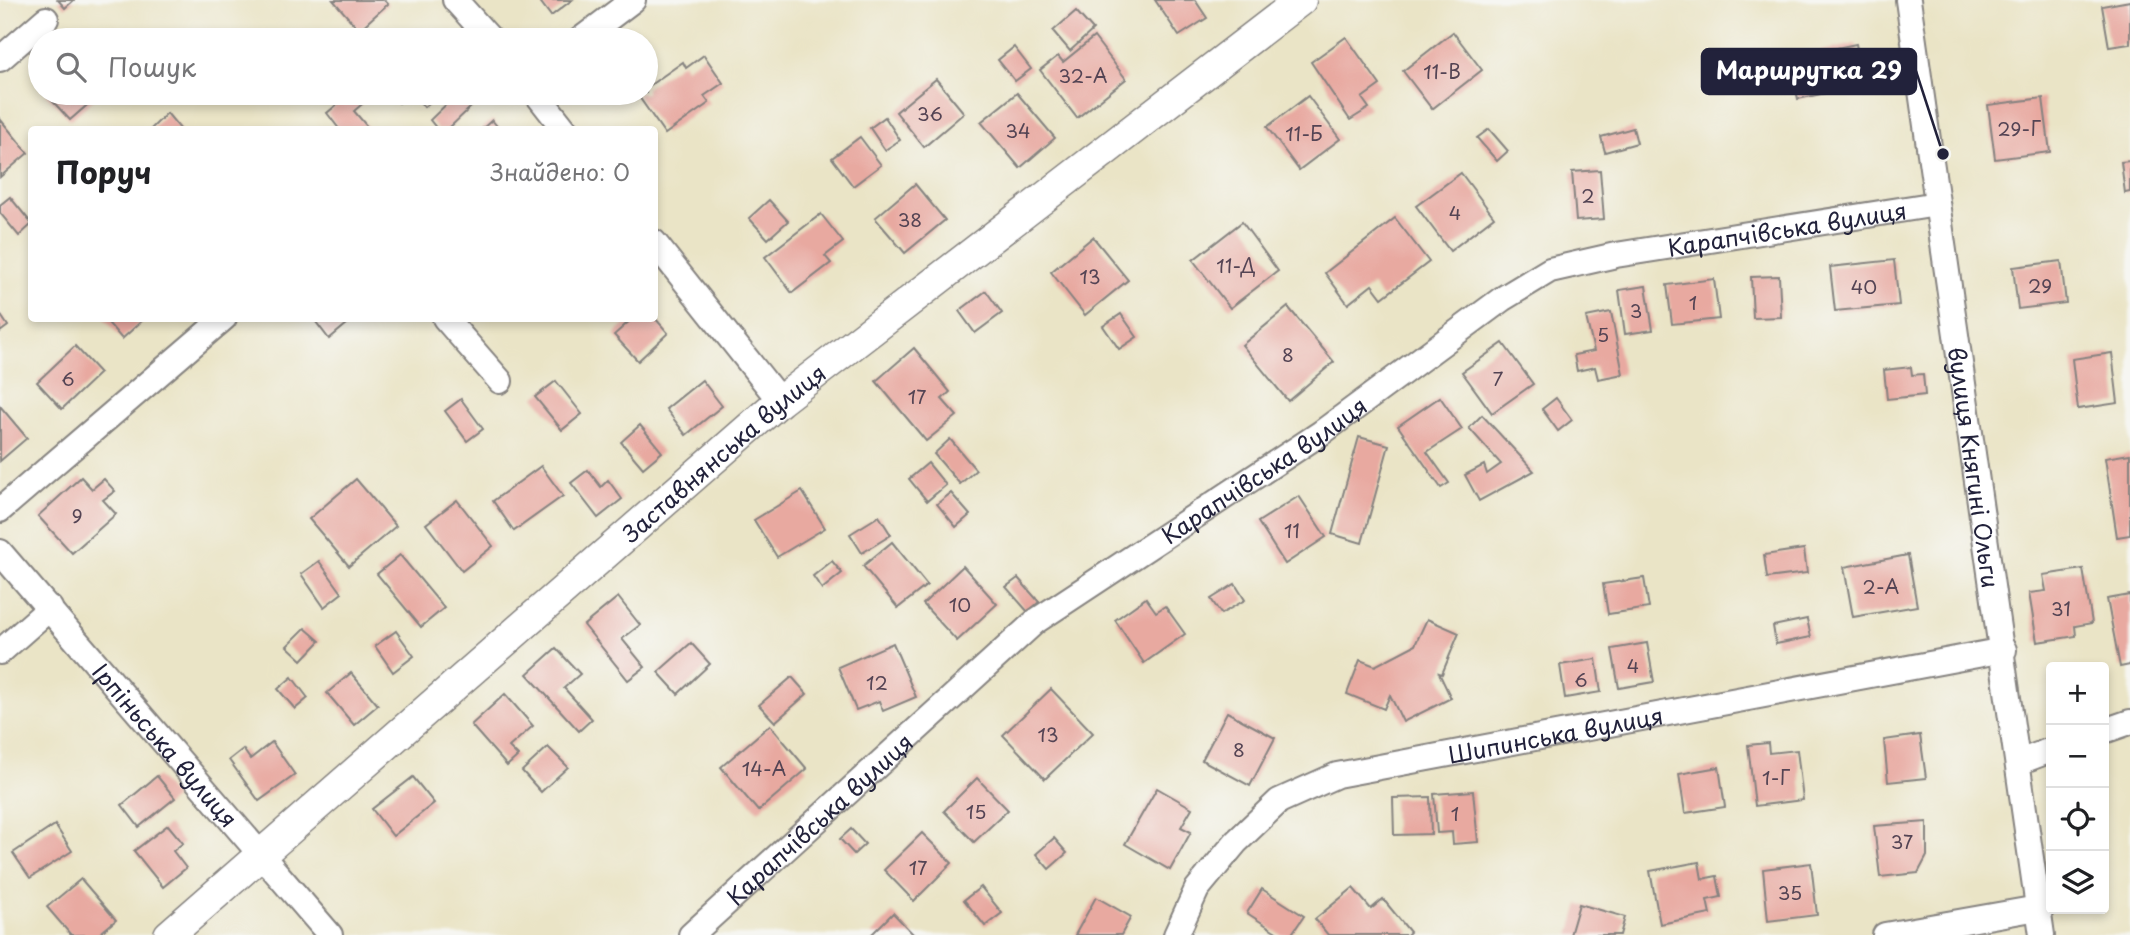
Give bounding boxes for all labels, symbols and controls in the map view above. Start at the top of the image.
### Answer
search box [28,28,658,105]
text: Пошук [108,47,196,86]
icon: search [52,48,90,86]
callout: Маршрутка 29 [1702,49,1916,94]
text: Маршрутка 29 [1716,51,1902,87]
house number: 11-В [1423,57,1461,85]
house number: 32-А [1059,61,1107,89]
house number: 36 [917,99,943,127]
house number: 29-Г [1997,114,2042,142]
house number: 34 [1005,116,1031,144]
house number: 11-Б [1285,119,1323,147]
text: Поруч [56,149,151,194]
text: Знайдено: 0 [490,154,630,189]
house number: 2 [1581,181,1595,209]
street label: Карапчівська вулиця [1665,192,1909,264]
house number: 4 [1449,198,1461,226]
house number: 38 [898,205,922,233]
house number: 11-Д [1216,251,1256,279]
house number: 13 [1079,262,1101,290]
house number: 29 [2028,271,2052,299]
house number: 40 [1851,272,1877,300]
house number: 1 [1689,288,1697,316]
house number: 3 [1630,296,1642,324]
house number: 5 [1597,320,1609,348]
house number: 8 [1282,340,1294,368]
street label: вулиця Княгині Ольги [1940,344,2010,590]
street label: Заставнянська вулиця [613,355,833,550]
house number: 6 [61,364,75,392]
house number: 7 [1493,364,1504,392]
house number: 17 [908,382,926,410]
street label: Карапчівська вулиця [1154,388,1374,551]
house number: 9 [71,501,83,529]
house number: 11 [1284,516,1300,544]
house number: 2-А [1863,572,1899,600]
house number: 10 [949,590,971,618]
house number: 31 [2051,594,2071,622]
house number: 4 [1627,651,1639,679]
street label: Ірпіньська вулиця [85,655,247,834]
map controls [2046,662,2109,914]
button: + [2046,662,2109,725]
house number: 6 [1574,665,1588,693]
house number: 12 [866,668,888,696]
street label: Шипинська вулиця [1445,697,1666,771]
house number: 13 [1037,720,1059,748]
street label: Карапчівська вулиця [718,724,920,913]
button: − [2046,725,2109,788]
house number: 8 [1233,735,1245,763]
house number: 14-А [742,754,786,782]
house number: 1-Г [1762,763,1791,791]
button: locate [2046,788,2109,851]
house number: 15 [966,797,986,825]
house number: 1 [1451,799,1459,827]
house number: 37 [1891,827,1913,855]
button: layers [2046,851,2109,914]
house number: 17 [909,853,927,881]
house number: 35 [1778,878,1802,906]

